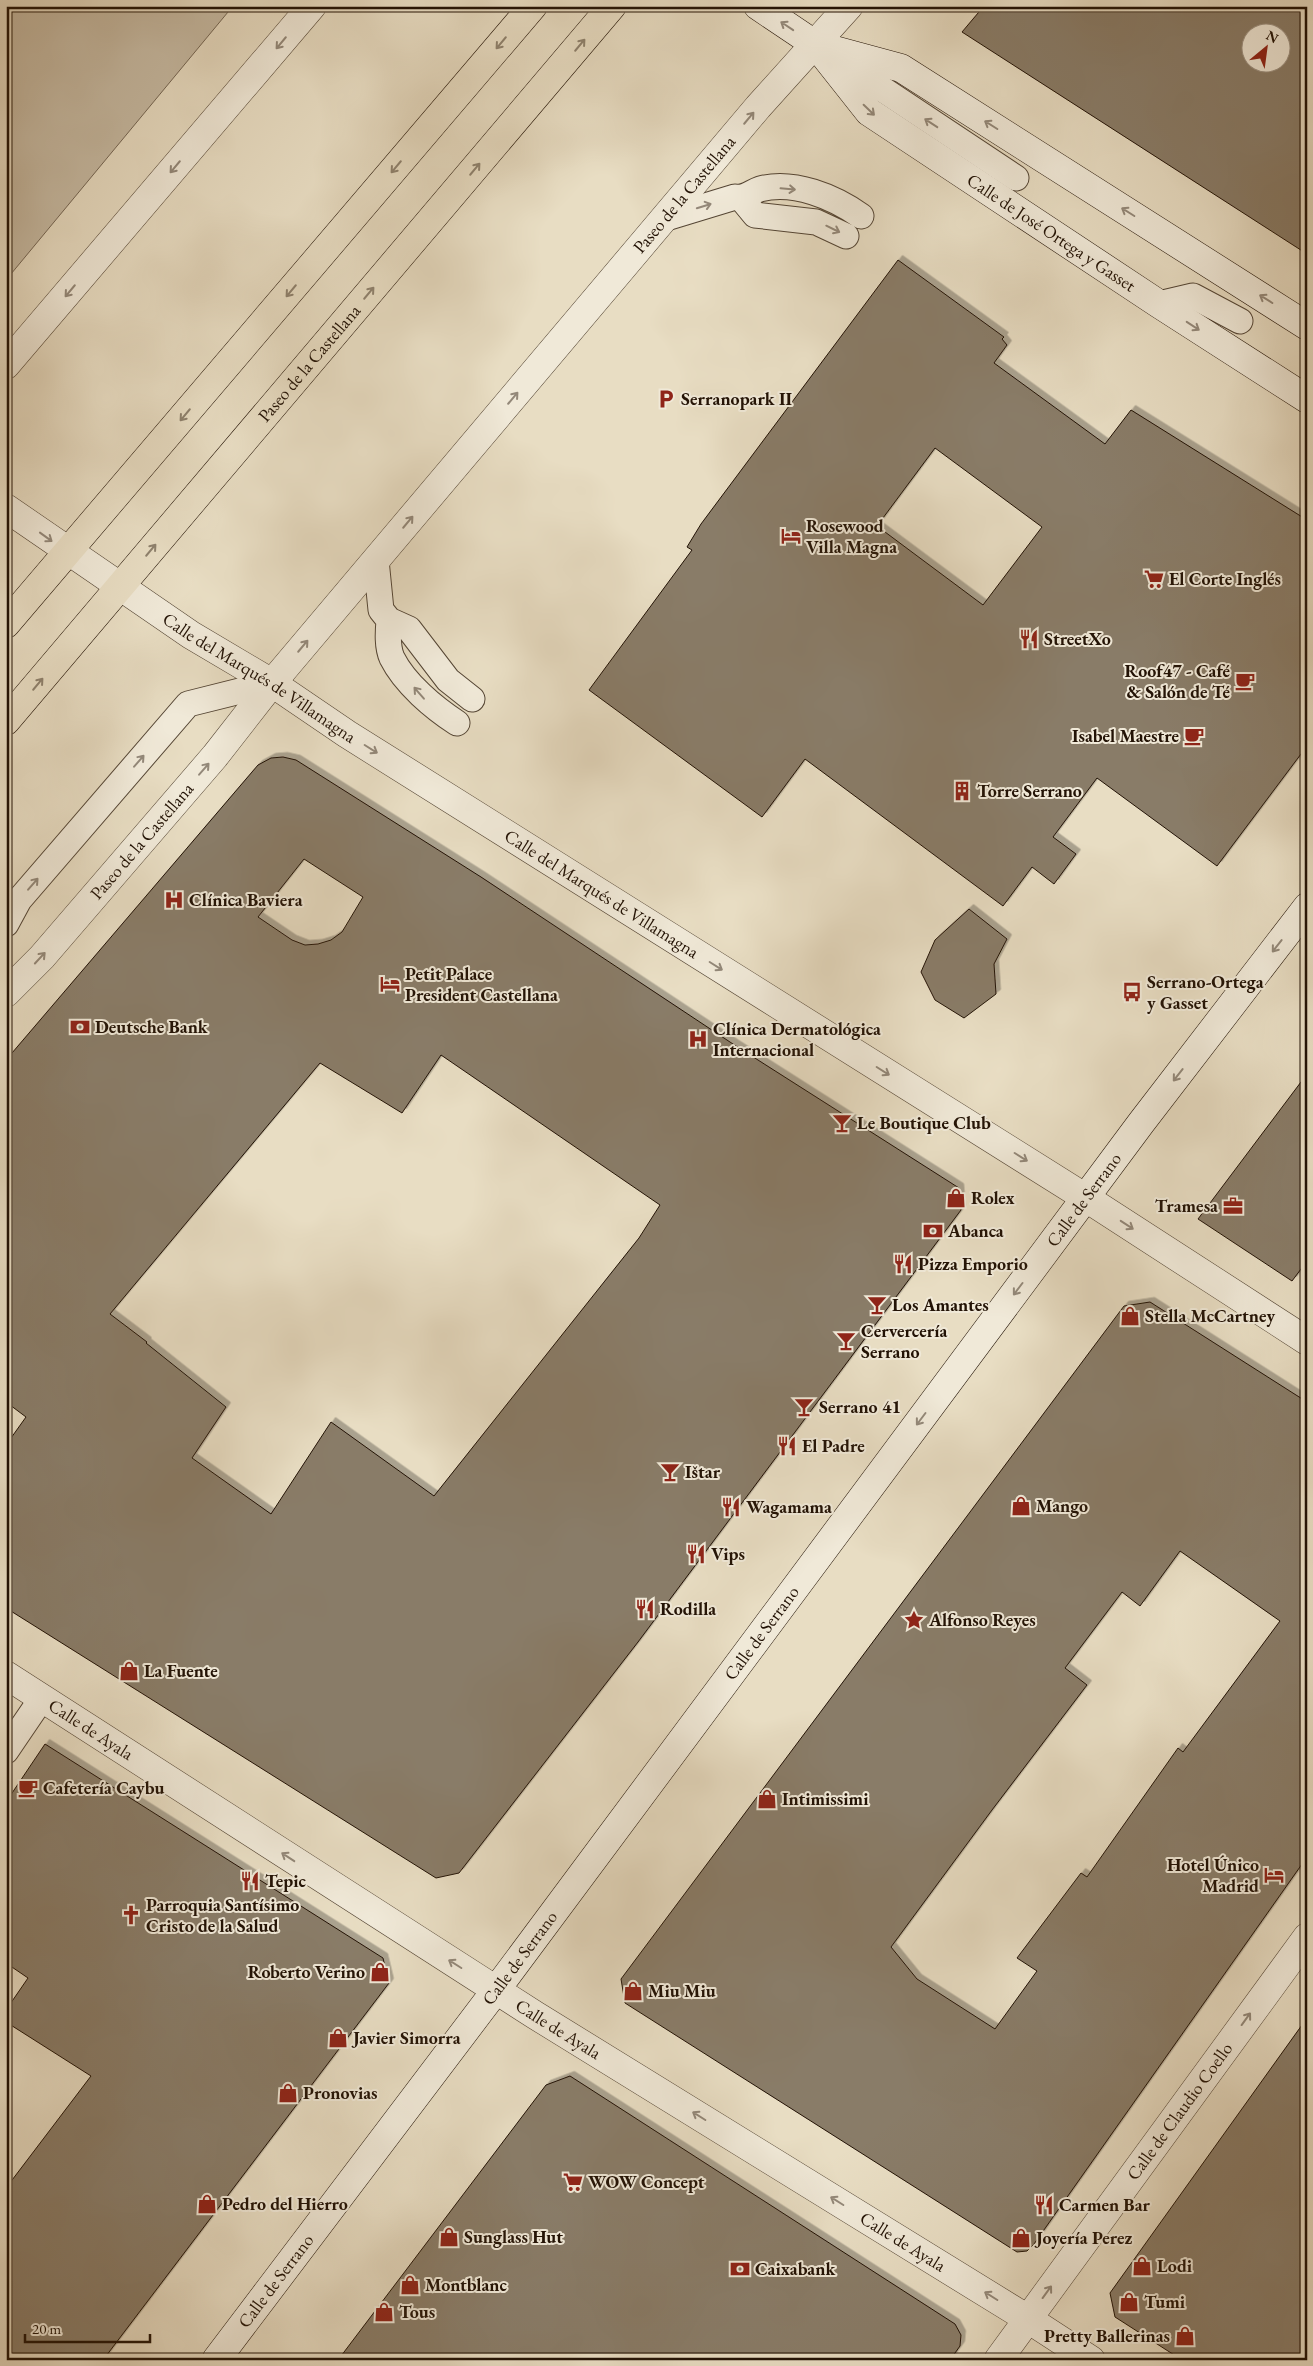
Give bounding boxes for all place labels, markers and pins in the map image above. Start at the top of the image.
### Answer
place label: Serranopark II [681,387,792,410]
parking icon: Serranopark II [655,388,677,410]
place label: Rosewood Villa Magna [806,514,897,558]
hotel icon: Rosewood Villa Magna [780,525,802,547]
place label: El Corte Inglés [1169,567,1281,590]
supermarket icon: El Corte Inglés [1143,568,1165,590]
place label: StreetXo [1044,627,1111,650]
restaurant icon: StreetXo [1018,628,1040,650]
place label: Roof47 - Café & Salón de Té [1125,659,1230,703]
cafe icon: Roof47 - Café & Salón de Té [1234,670,1256,692]
place label: Isabel Maestre [1072,724,1179,747]
cafe icon: Isabel Maestre [1183,725,1205,747]
place label: Torre Serrano [977,779,1082,802]
building icon: Torre Serrano [951,780,973,802]
place label: Clínica Baviera [189,888,303,911]
hospital icon: Clínica Baviera [163,889,185,911]
place label: Petit Palace President Castellana [405,962,558,1006]
place label: Serrano-Ortega y Gasset [1147,970,1264,1014]
hotel icon: Petit Palace President Castellana [379,973,401,995]
bus stop icon: Serrano-Ortega y Gasset [1121,981,1143,1003]
place label: Deutsche Bank [95,1015,209,1038]
bank icon: Deutsche Bank [69,1016,91,1038]
place label: Clínica Dermatológica Internacional [713,1017,881,1061]
hospital icon: Clínica Dermatológica Internacional [687,1028,709,1050]
place label: Le Boutique Club [857,1111,991,1134]
bar icon: Le Boutique Club [831,1112,853,1134]
place label: Rolex [971,1186,1015,1209]
shop icon: Rolex [945,1187,967,1209]
place label: Tramesa [1155,1194,1218,1217]
office icon: Tramesa [1222,1195,1244,1217]
place label: Abanca [947,1219,1004,1242]
bank icon: Abanca [922,1220,944,1242]
place label: Pizza Emporio [918,1252,1028,1275]
restaurant icon: Pizza Emporio [892,1253,914,1275]
place label: Los Amantes [892,1293,989,1316]
bar icon: Los Amantes [866,1294,888,1316]
place label: Stella McCartney [1145,1304,1275,1327]
shop icon: Stella McCartney [1119,1305,1141,1327]
place label: Cervercería Serrano [861,1319,947,1363]
bar icon: Cervercería Serrano [835,1330,857,1352]
place label: Serrano 41 [819,1395,901,1418]
bar icon: Serrano 41 [793,1396,815,1418]
place label: El Padre [802,1434,865,1457]
restaurant icon: El Padre [776,1435,798,1457]
place label: Ištar [685,1460,721,1483]
bar icon: Ištar [659,1461,681,1483]
place label: Mango [1036,1494,1088,1517]
place label: Wagamama [746,1495,832,1518]
shop icon: Mango [1010,1495,1032,1517]
restaurant icon: Wagamama [720,1496,742,1518]
place label: Vips [711,1542,745,1565]
restaurant icon: Vips [685,1543,707,1565]
place label: Rodilla [660,1597,716,1620]
restaurant icon: Rodilla [634,1598,656,1620]
place label: Alfonso Reyes [928,1608,1036,1631]
place icon: Alfonso Reyes [903,1609,925,1631]
place label: La Fuente [144,1659,218,1682]
shop icon: La Fuente [118,1660,140,1682]
place label: Cafetería Caybu [43,1776,164,1799]
cafe icon: Cafetería Caybu [17,1777,39,1799]
place label: Intimissimi [782,1787,869,1810]
shop icon: Intimissimi [756,1788,778,1810]
place label: Hotel Único Madrid [1167,1853,1259,1897]
hotel icon: Hotel Único Madrid [1263,1864,1285,1886]
place label: Tepic [265,1869,307,1892]
restaurant icon: Tepic [239,1870,261,1892]
place label: Parroquia Santísimo Cristo de la Salud [146,1893,299,1937]
church icon: Parroquia Santísimo Cristo de la Salud [120,1904,142,1926]
place label: Roberto Verino [248,1960,365,1983]
shop icon: Roberto Verino [369,1961,391,1983]
place label: Miu Miu [648,1979,716,2002]
shop icon: Miu Miu [622,1980,644,2002]
place label: Javier Simorra [351,2026,461,2049]
shop icon: Javier Simorra [327,2027,349,2049]
place label: Pronovias [303,2081,378,2104]
shop icon: Pronovias [277,2082,299,2104]
place label: WOW Concept [588,2170,705,2193]
supermarket icon: WOW Concept [562,2171,584,2193]
place label: Pedro del Hierro [222,2192,348,2215]
shop icon: Pedro del Hierro [196,2193,218,2215]
place label: Carmen Bar [1059,2193,1151,2216]
restaurant icon: Carmen Bar [1033,2194,1055,2216]
place label: Sunglass Hut [464,2225,563,2248]
shop icon: Sunglass Hut [438,2226,460,2248]
place label: Joyería Perez [1034,2226,1133,2249]
shop icon: Joyería Perez [1010,2227,1032,2249]
place label: Lodi [1157,2254,1193,2277]
shop icon: Lodi [1131,2255,1153,2277]
place label: Caixabank [755,2257,836,2280]
bank icon: Caixabank [729,2258,751,2280]
place label: Montblanc [425,2273,508,2296]
shop icon: Montblanc [399,2274,421,2296]
place label: Tumi [1144,2290,1186,2313]
shop icon: Tumi [1118,2291,1140,2313]
place label: Tous [399,2300,435,2323]
shop icon: Tous [373,2301,395,2323]
place label: Pretty Ballerinas [1044,2324,1170,2347]
shop icon: Pretty Ballerinas [1174,2325,1196,2347]

